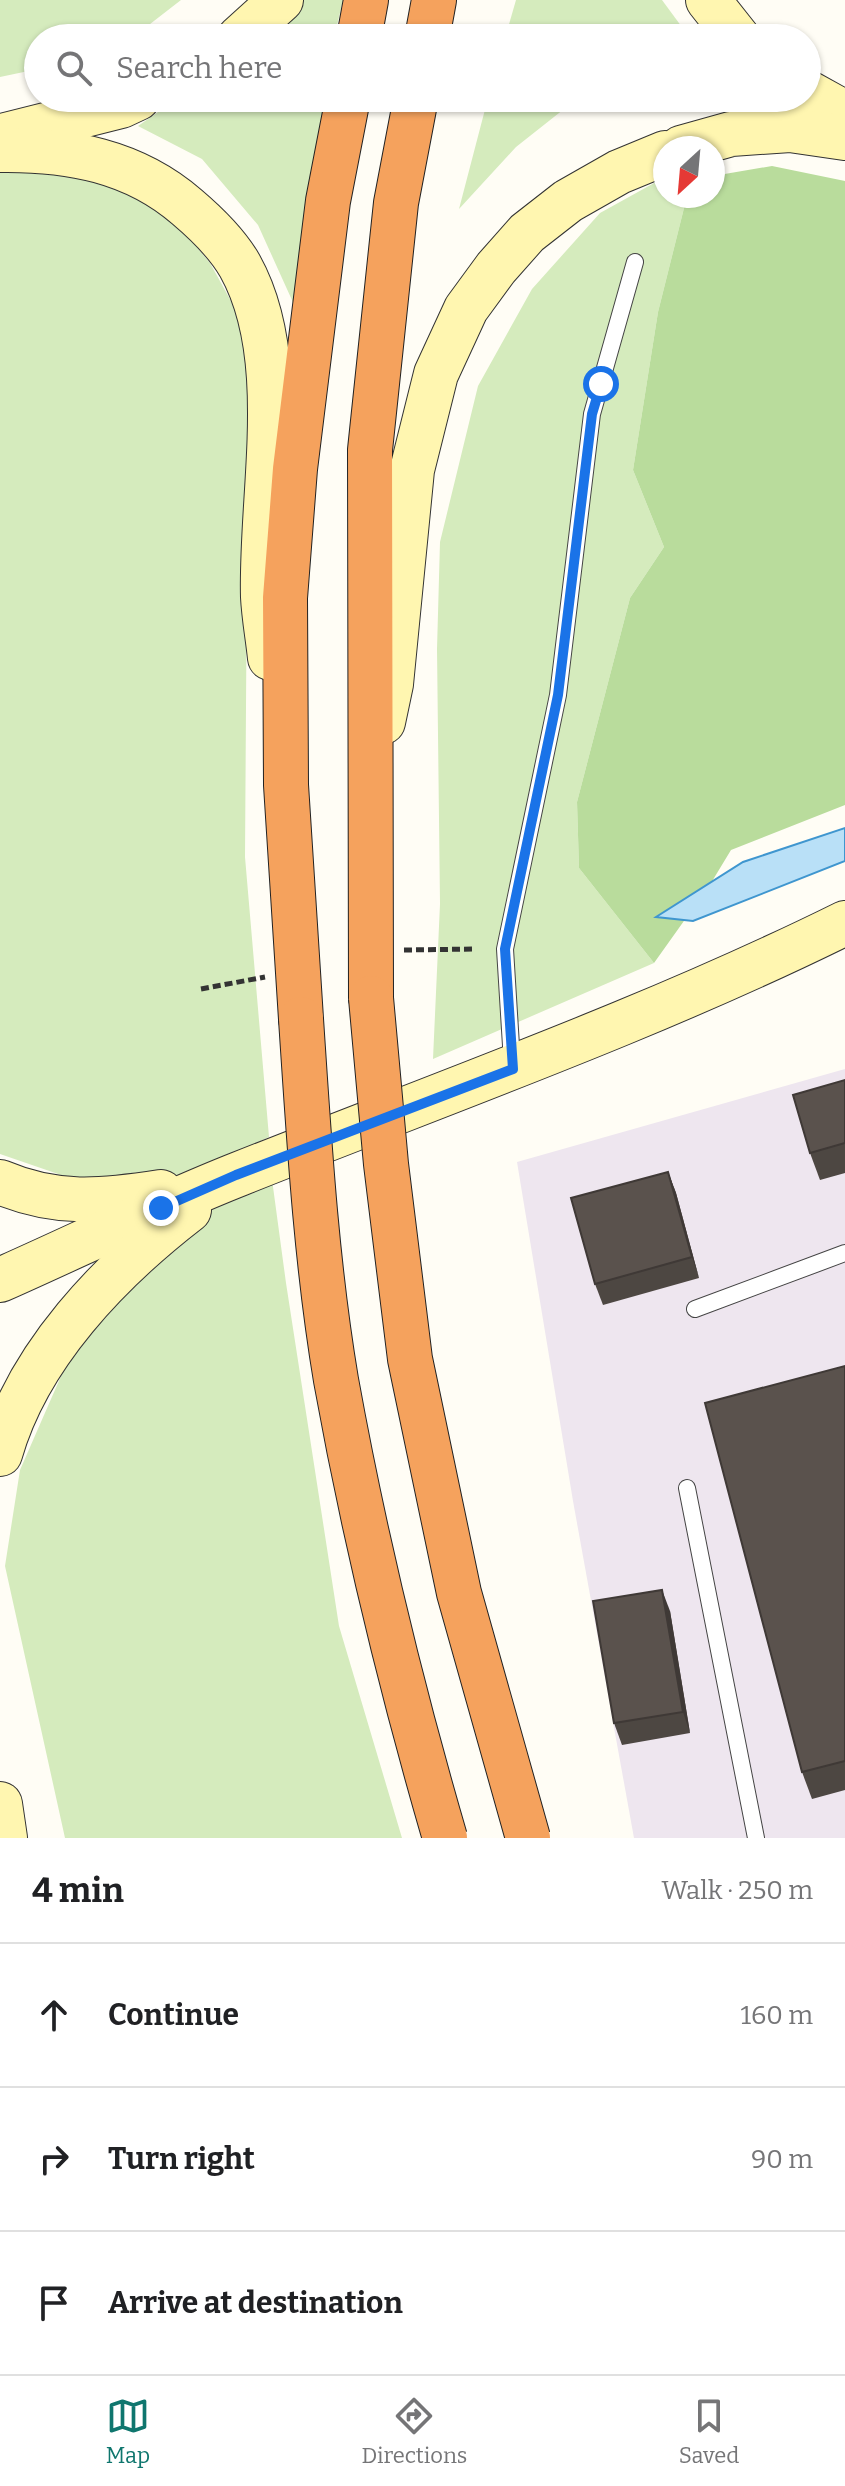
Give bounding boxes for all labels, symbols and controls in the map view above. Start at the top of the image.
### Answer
search box [24,24,821,112]
icon: search [52,46,96,90]
text: Search here [116,50,283,86]
north arrow [653,136,725,208]
route start [583,366,619,402]
route end [143,1190,179,1226]
text: 4 min [32,1870,124,1911]
text: Walk · 250 m [662,1875,813,1906]
icon: ahead [32,1993,76,2037]
text: Continue [108,1997,239,2033]
text: 160 m [741,2000,813,2031]
icon: right [32,2137,76,2181]
text: Turn right [108,2141,255,2177]
text: 90 m [751,2144,813,2175]
icon: arrive [32,2281,76,2325]
text: Arrive at destination [108,2285,403,2321]
tab: Map [106,2394,150,2469]
tab: Directions [362,2394,467,2469]
tab: Saved [679,2394,739,2469]

